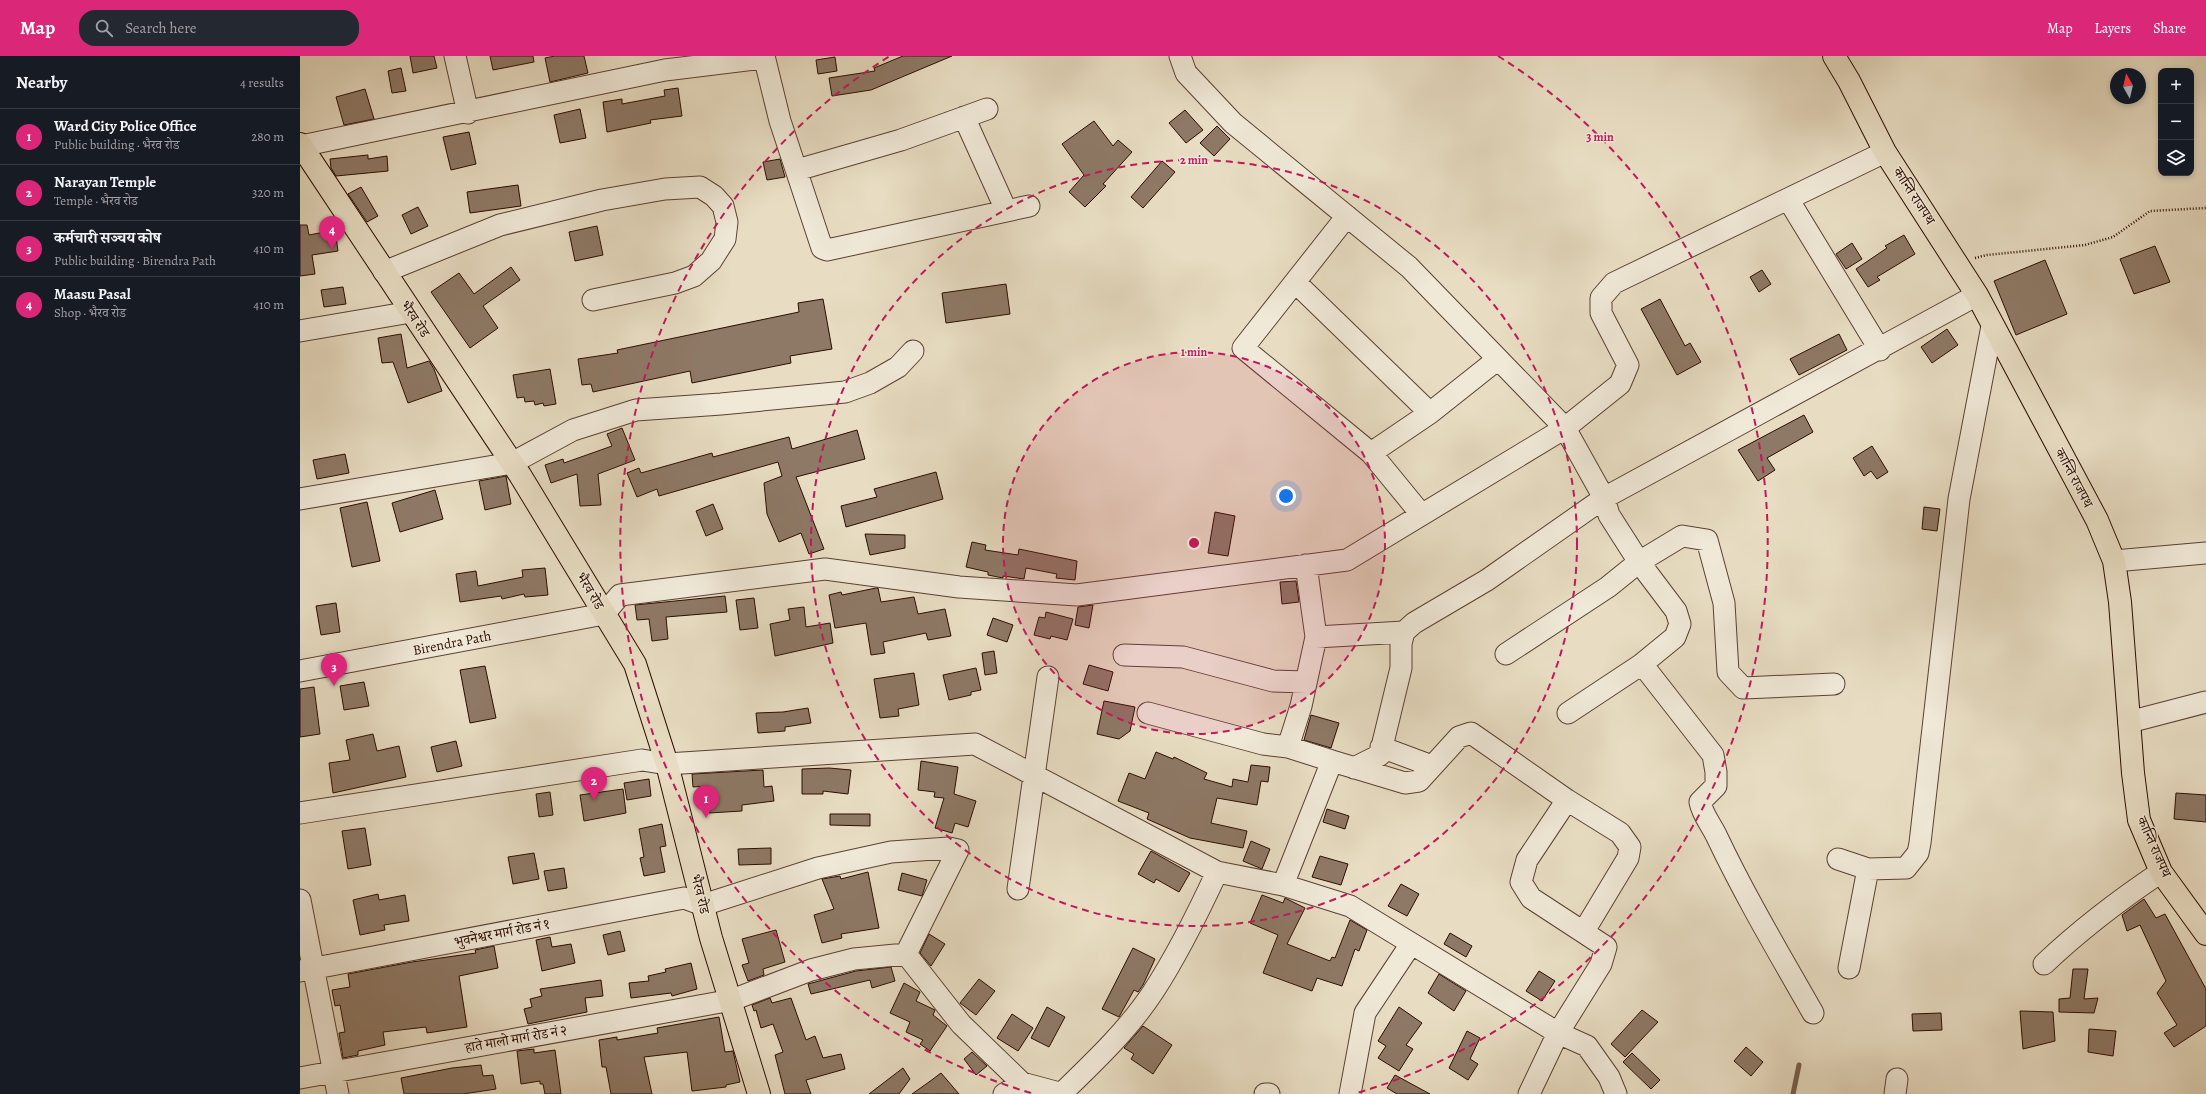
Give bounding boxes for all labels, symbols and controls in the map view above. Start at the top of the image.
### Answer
search box [79,10,359,46]
text: Map [20,15,55,41]
icon: search [93,17,115,39]
text: Search here [125,18,197,38]
text: Map [2047,19,2073,38]
text: Layers [2095,19,2131,38]
text: Share [2153,19,2186,38]
north arrow [2110,68,2146,104]
map controls [2158,68,2194,176]
button: + [2158,68,2194,104]
text: Nearby [16,71,67,94]
text: 4 results [240,74,284,91]
button: − [2158,104,2194,140]
text: Ward City Police Office [54,116,197,136]
text: 1 [27,128,31,145]
text: 280 m [251,128,284,145]
text: 3 min [1586,129,1614,145]
text: Public building · भैरव रोड [54,136,180,153]
button: layers [2158,140,2194,176]
text: 2 min [1180,152,1208,168]
street label: कान्ति राजपथ [1888,163,1940,229]
text: Narayan Temple [54,172,156,192]
text: 2 [26,184,32,201]
text: 320 m [252,184,284,201]
text: Temple · भैरव रोड [54,192,138,209]
pin: 4 [319,216,345,249]
text: कर्मचारी सञ्चय कोष [54,228,161,248]
text: 3 [26,240,32,257]
text: 410 m [253,240,284,257]
text: Public building · Birendra Path [54,252,216,269]
text: Maasu Pasal [54,284,131,304]
text: 4 [26,296,32,313]
text: 410 m [253,296,284,313]
street label: भैरव रोड [396,297,435,342]
text: Shop · भैरव रोड [54,304,126,321]
text: 1 min [1181,344,1208,360]
street label: कान्ति राजपथ [2050,444,2098,512]
your location [1276,486,1296,506]
centre of rings [1187,536,1201,550]
street label: भैरव रोड [572,569,609,614]
street label: Birendra Path [411,626,493,660]
pin: 3 [321,653,347,686]
pin: 2 [581,767,607,800]
pin: 1 [693,785,719,818]
street label: कान्ति राजपथ [2132,813,2176,881]
street label: भैरव रोड [686,872,714,917]
street label: भुवनेश्वर मार्ग रोड नं १ [453,914,551,952]
street label: हाते मालो मार्ग रोड नं २ [462,1021,569,1058]

